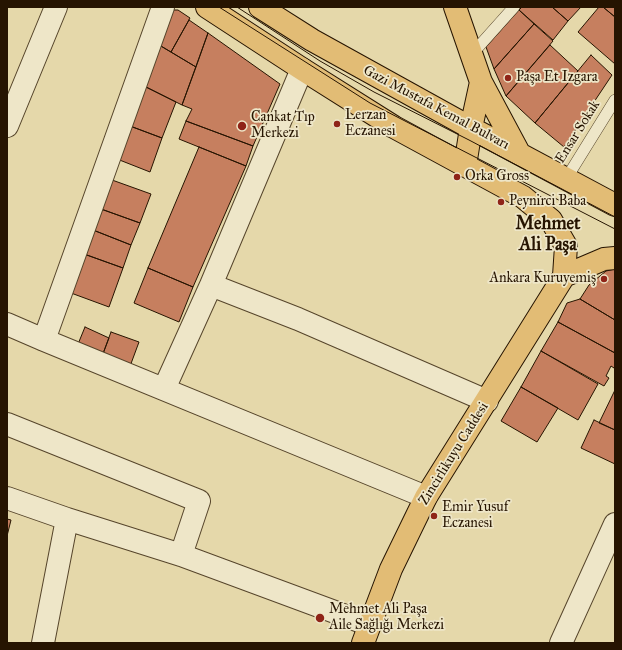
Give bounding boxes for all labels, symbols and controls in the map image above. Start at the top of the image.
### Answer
street label: Gazi Mustafa Kemal Bulvarı [360,62,512,154]
place label: Paşa Et Izgara [516,70,598,86]
marker: Paşa Et Izgara [503,73,513,83]
street label: Ensar Sokak [552,97,604,167]
place label: Lerzan Eczanesi [345,108,396,140]
place label: Cankat Tıp Merkezi [251,110,315,142]
marker: Lerzan Eczanesi [332,119,342,129]
marker: Cankat Tıp Merkezi [236,120,248,132]
place label: Orka Gross [465,169,529,185]
marker: Orka Gross [452,172,462,182]
place label: Peynirci Baba [509,194,586,210]
marker: Peynirci Baba [496,197,506,207]
district label: Mehmet Ali Paşa [516,214,580,256]
place label: Ankara Kuruyemiş [490,271,596,287]
marker: Ankara Kuruyemiş [599,274,609,284]
street label: Zincirlikuyu Caddesi [416,400,492,508]
place label: Emir Yusuf Eczanesi [442,500,509,532]
marker: Emir Yusuf Eczanesi [429,511,439,521]
place label: Mehmet Ali Paşa Aile Sağlığı Merkezi [329,602,444,634]
marker: Mehmet Ali Paşa Aile Sağlığı Merkezi [314,612,326,624]

